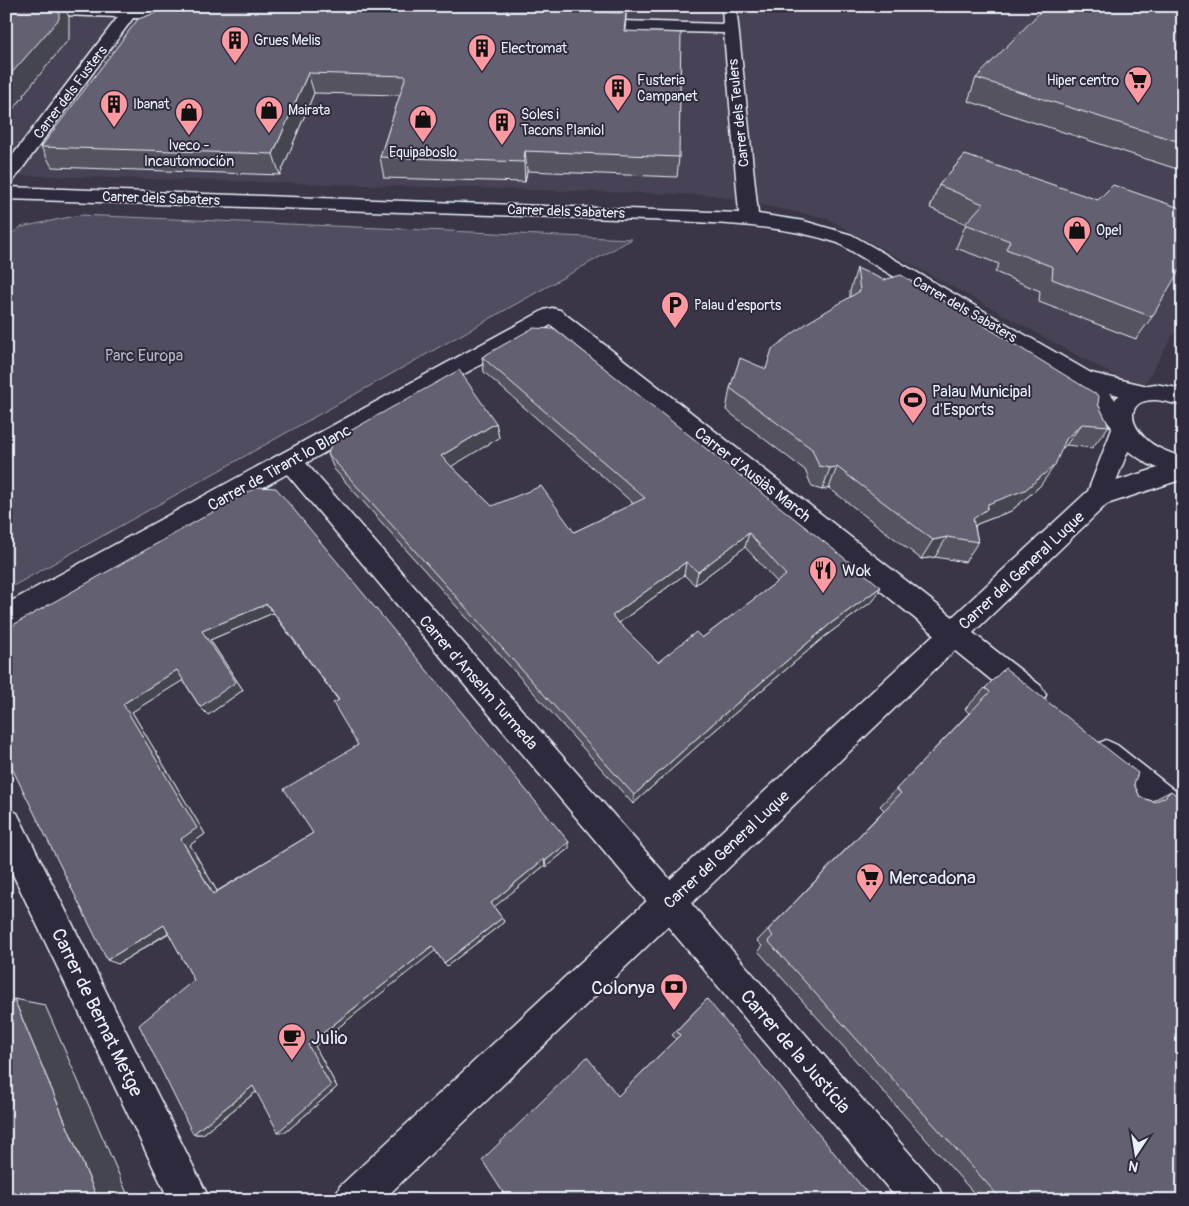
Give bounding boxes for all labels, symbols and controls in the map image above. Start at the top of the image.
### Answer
building icon: Grues Melis [220,25,250,64]
place label: Grues Melis [254,32,321,49]
building icon: Electromat [467,33,497,72]
place label: Electromat [501,40,568,57]
street label: Carrer dels Fusters [30,42,111,142]
street label: Carrer dels Teulers [724,57,753,168]
supermarket icon: Hiper centro [1123,65,1153,104]
place label: Fusteria Campanet [637,72,698,105]
place label: Hiper centro [1047,72,1119,89]
building icon: Fusteria Campanet [603,73,633,112]
building icon: Ibanat [99,89,129,128]
shop icon: Mairata [254,95,284,134]
place label: Ibanat [133,96,170,113]
shop icon: Iveco - Incautomoción [174,97,204,136]
place label: Mairata [288,102,330,119]
shop icon: Equipaboslo [408,104,438,143]
place label: Soles i Tacons Planiol [521,106,604,139]
building icon: Soles i Tacons Planiol [487,107,517,146]
place label: Iveco - Incautomoción [144,137,234,170]
place label: Equipaboslo [389,144,457,161]
street label: Carrer dels Sabaters [102,188,221,209]
street label: Carrer dels Sabaters [507,201,626,222]
shop icon: Opel [1062,215,1092,254]
place label: Opel [1096,222,1122,239]
street label: Carrer dels Sabaters [909,273,1021,347]
parking icon: Palau d'esports [660,290,690,329]
place label: Palau d'esports [694,297,782,314]
park label: Parc Europa [105,346,183,366]
place label: Palau Municipal d'Esports [932,382,1031,420]
sports icon: Palau Municipal d'Esports [898,385,928,424]
street label: Carrer de Tirant lo Blanc [204,420,355,516]
street label: Carrer d'Ausiàs March [690,423,815,527]
street label: Carrer del General Luque [955,507,1089,634]
restaurant icon: Wok [808,555,838,594]
place label: Wok [842,561,871,581]
street label: Carrer d'Anselm Turmeda [414,611,542,754]
street label: Carrer del General Luque [660,786,794,913]
supermarket icon: Mercadona [855,862,885,901]
place label: Mercadona [889,866,976,890]
street label: Carrer de Bernat Metge [46,924,149,1101]
bank icon: Colonya [659,972,689,1011]
place label: Colonya [591,976,655,1000]
street label: Carrer de la Justícia [735,985,856,1119]
cafe icon: Julio [277,1022,307,1061]
place label: Julio [311,1026,348,1050]
north arrow [1112,1128,1162,1178]
text: N [1127,1157,1140,1176]

